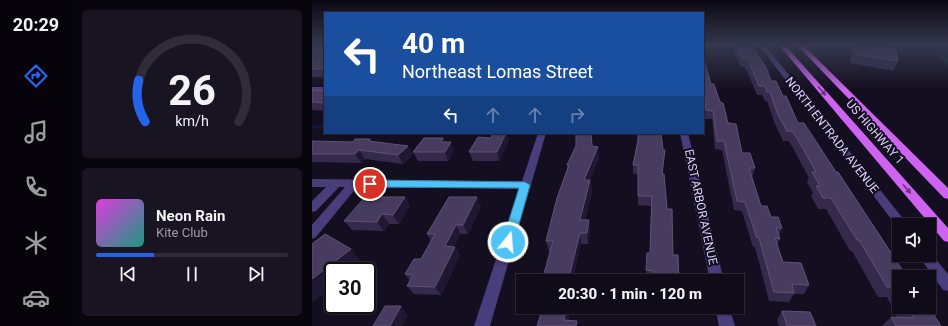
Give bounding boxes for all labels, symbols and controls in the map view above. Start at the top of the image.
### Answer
text: 20:29 [13,14,59,35]
text: 40 m [402,27,465,60]
icon: left [336,28,388,80]
text: Northeast Lomas Street [402,61,593,82]
icon: directions [22,62,50,90]
text: 26 [168,66,216,115]
street label: NORTH ENTRADA AVENUE [782,74,882,196]
one-way arrow [818,86,827,96]
street label: US HIGHWAY 1 [843,97,907,167]
icon: left [440,104,462,126]
icon: ahead [482,104,504,126]
icon: ahead [524,104,546,126]
icon: right [566,104,588,126]
text: km/h [175,113,209,129]
icon: music [22,118,50,146]
street label: EAST ARBOR AVENUE [682,148,720,266]
pin [353,167,387,201]
icon: phone [22,173,50,201]
icon: arrive [359,173,381,195]
one-way arrow [902,184,911,195]
text: Neon Rain [156,207,225,225]
map controls [892,218,936,314]
button: sound [892,218,936,262]
position arrow [487,221,529,263]
text: Kite Club [156,225,208,240]
icon: climate [22,229,50,257]
speed limit sign: 30 [324,262,376,314]
icon: previous [117,263,139,285]
icon: pause [181,263,203,285]
icon: next [245,263,267,285]
button: + [892,270,936,314]
icon: car [22,284,50,312]
text: 20:30 · 1 min · 120 m [558,285,702,303]

